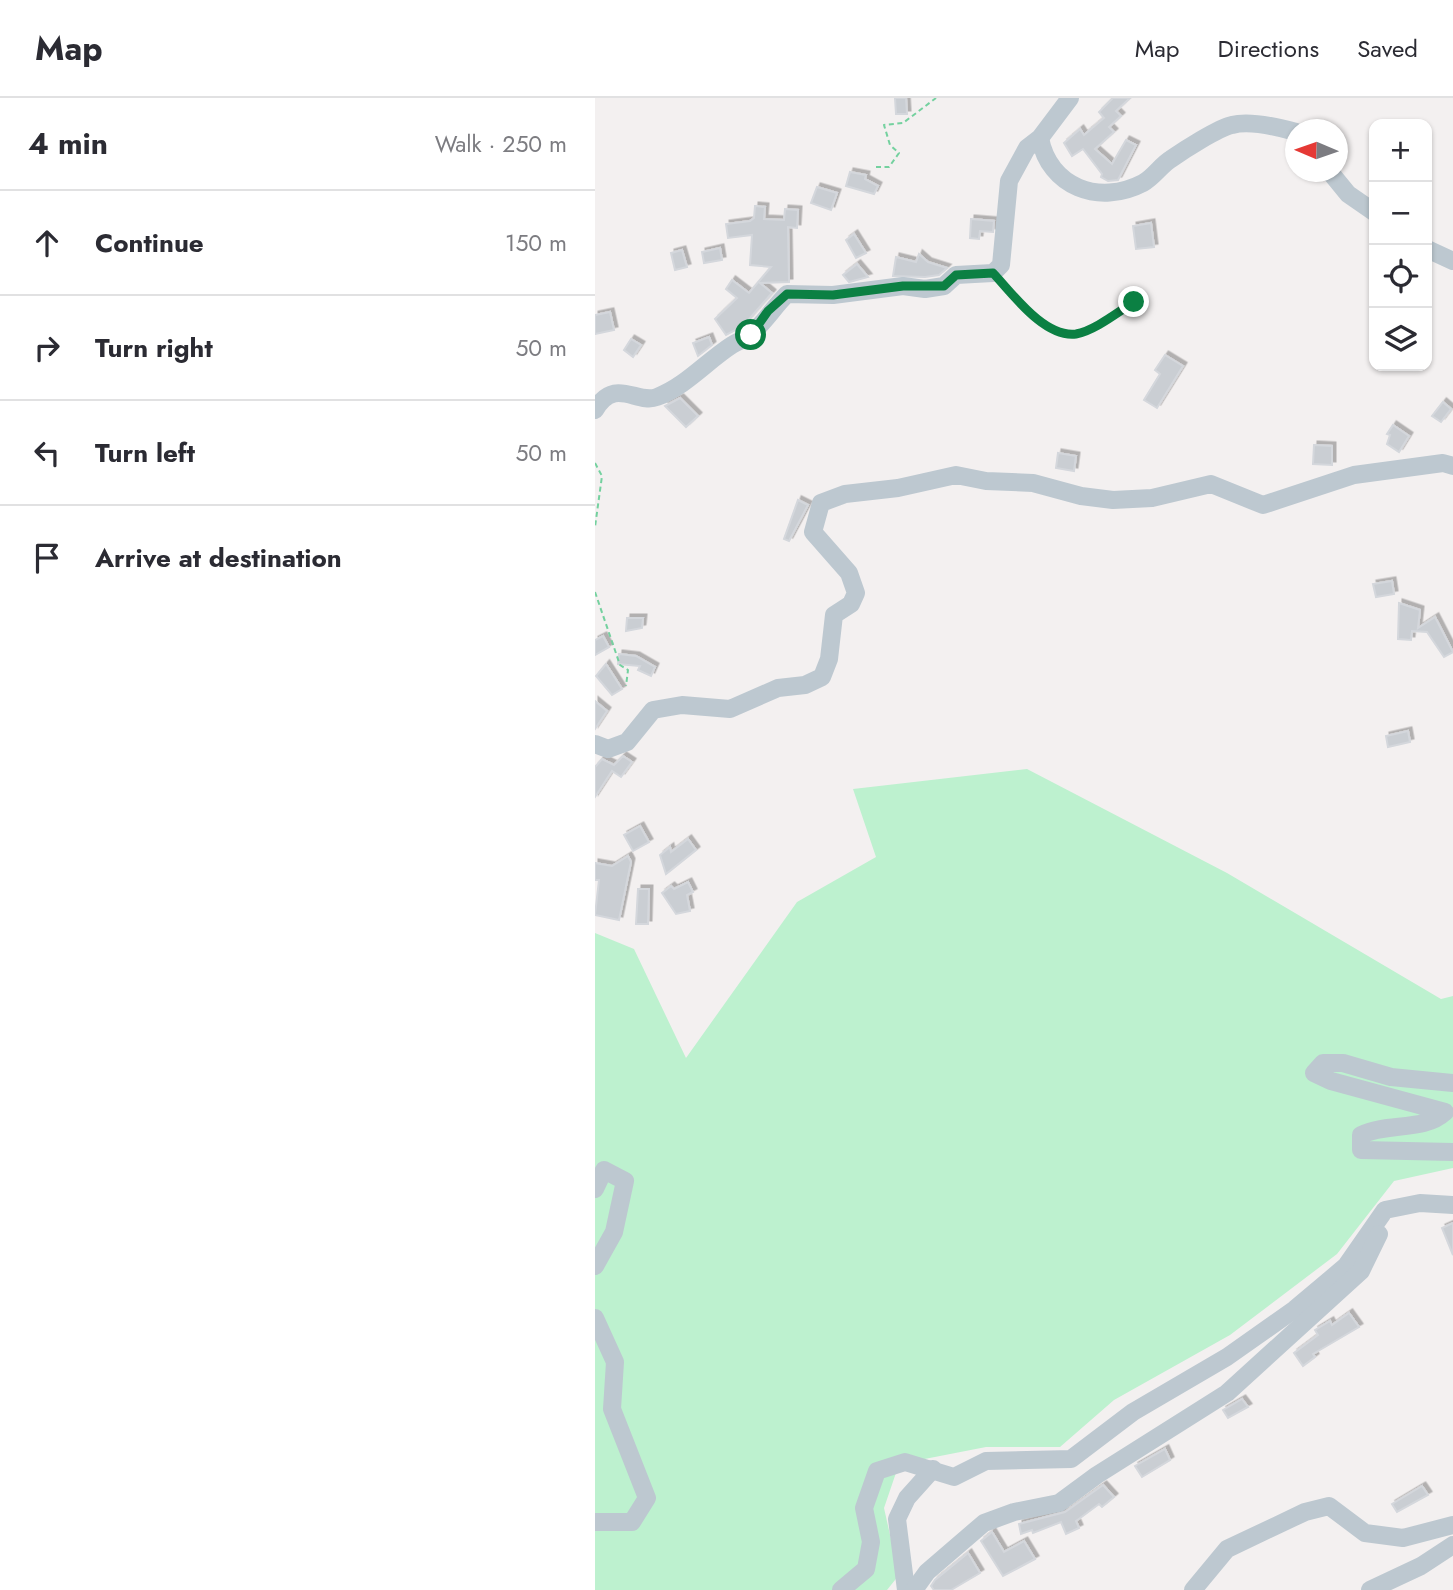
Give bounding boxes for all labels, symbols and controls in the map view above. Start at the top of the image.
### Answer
text: Map [35,25,103,72]
text: Map [1135,31,1180,66]
text: Directions [1218,31,1319,66]
text: Saved [1357,31,1418,66]
north arrow [1285,119,1348,182]
map controls [1369,119,1432,371]
button: + [1369,119,1432,182]
text: 4 min [28,122,108,165]
text: Walk · 250 m [435,127,567,161]
button: − [1369,182,1432,245]
icon: ahead [28,224,66,262]
text: Continue [95,224,204,262]
text: 150 m [505,226,567,260]
button: locate [1369,245,1432,308]
route end [1118,286,1149,317]
button: layers [1369,308,1432,371]
route start [735,319,766,350]
icon: right [28,329,66,367]
text: Turn right [95,329,213,367]
text: 50 m [515,331,567,365]
icon: left [28,434,66,472]
text: Turn left [95,434,195,472]
text: 50 m [515,436,567,470]
icon: arrive [28,539,66,577]
text: Arrive at destination [95,539,342,577]

